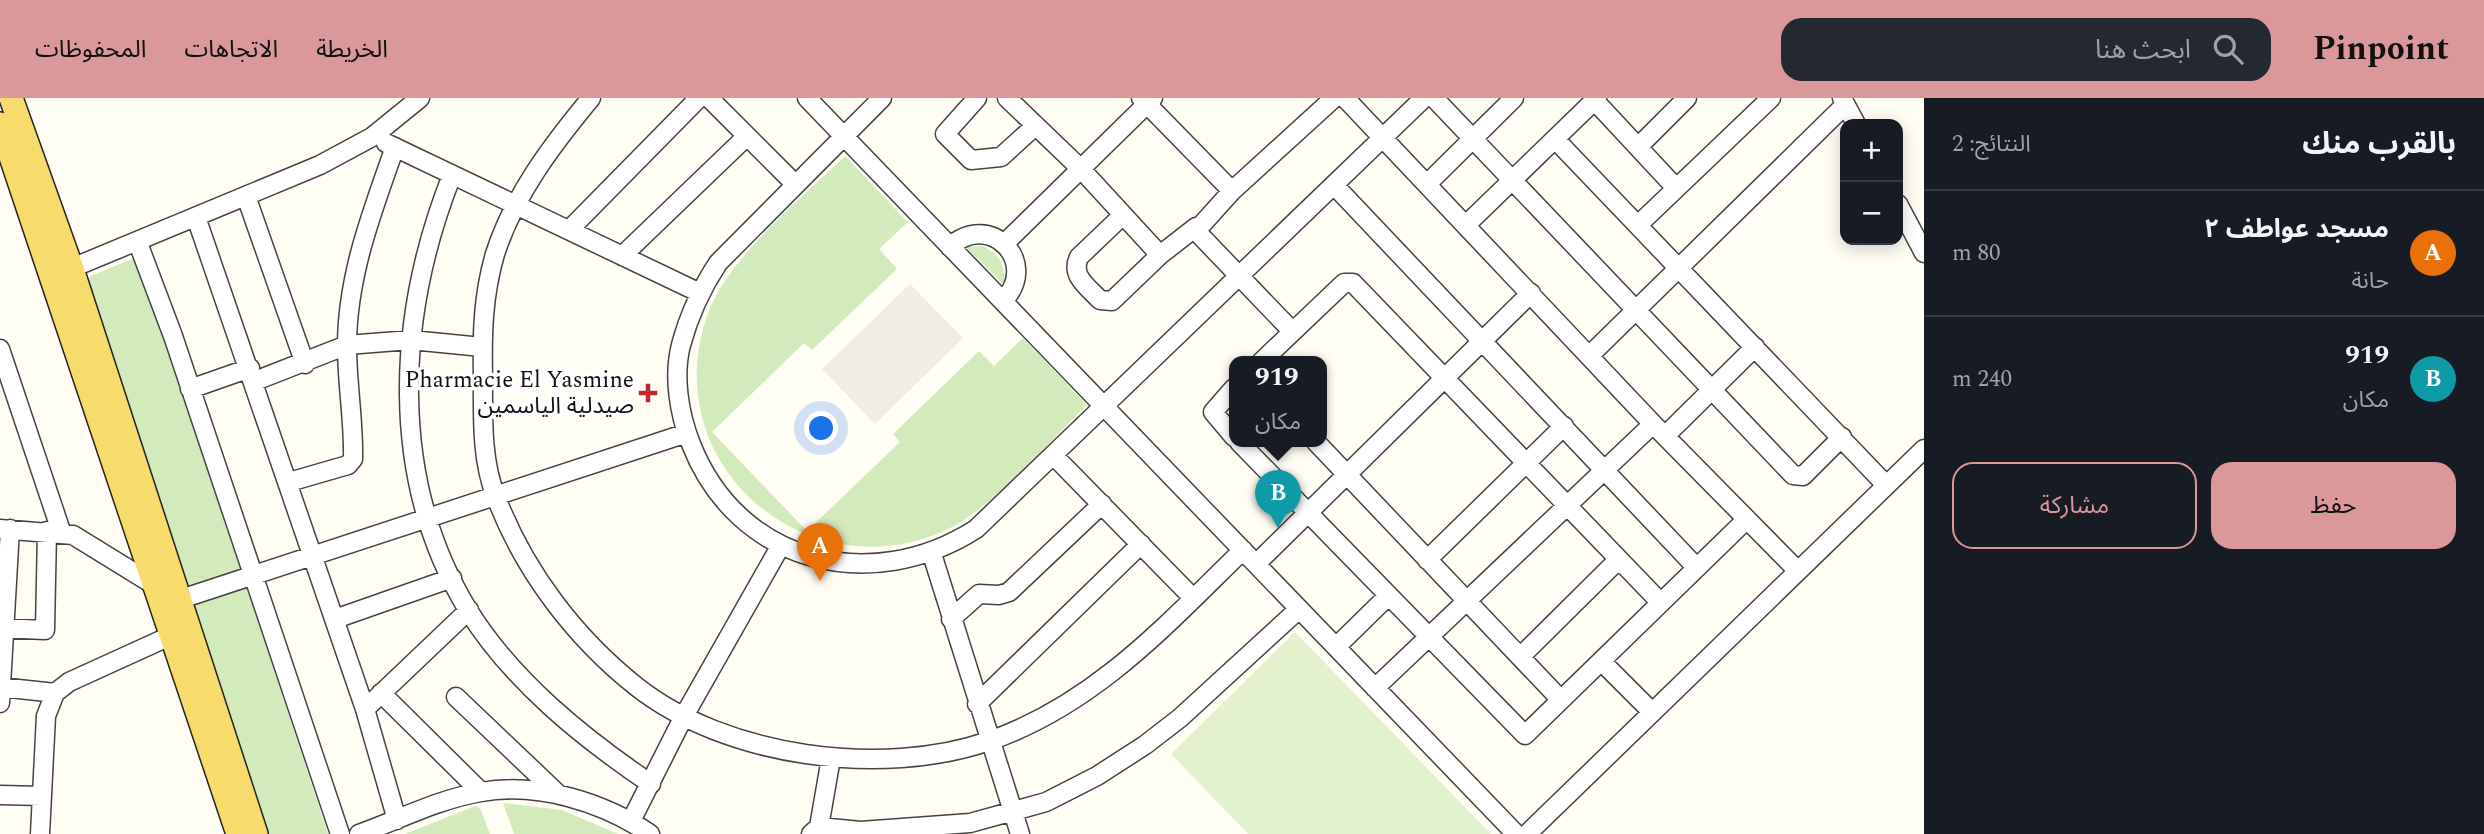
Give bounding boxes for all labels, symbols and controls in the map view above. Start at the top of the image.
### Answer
search box [1781,18,2271,81]
text: Pinpoint [2313,24,2449,74]
text: ابحث هنا [2095,30,2191,70]
icon: search [2209,30,2247,68]
text: المحفوظات [35,32,146,68]
text: الاتجاهات [184,32,278,68]
text: الخريطة [316,32,388,68]
map controls [1840,119,1903,245]
button: + [1840,119,1903,182]
text: بالقرب منك [2302,121,2456,167]
text: النتائج: 2 [1952,127,2031,162]
button: − [1840,182,1903,245]
text: مسجد عواطف ٢ [2204,209,2389,249]
text: 80 m [1952,236,2001,271]
text: A [2424,236,2442,271]
text: حانة [2351,264,2389,299]
text: 919 [2345,335,2389,375]
popup [1229,356,1327,447]
text: 919 [1255,357,1299,397]
text: 240 m [1952,362,2012,397]
text: B [2425,362,2441,397]
place label: Pharmacie El Yasmine صيدلية الياسمين [405,363,634,424]
text: مكان [2343,383,2389,418]
marker: Pharmacie El Yasmine صيدلية الياسمين [640,385,656,401]
text: مكان [1255,405,1301,440]
your location [804,411,838,445]
button: مشاركة [1952,462,2197,549]
button: حفظ [2211,462,2456,549]
pin: B [1255,470,1301,528]
pin: A [797,523,843,581]

